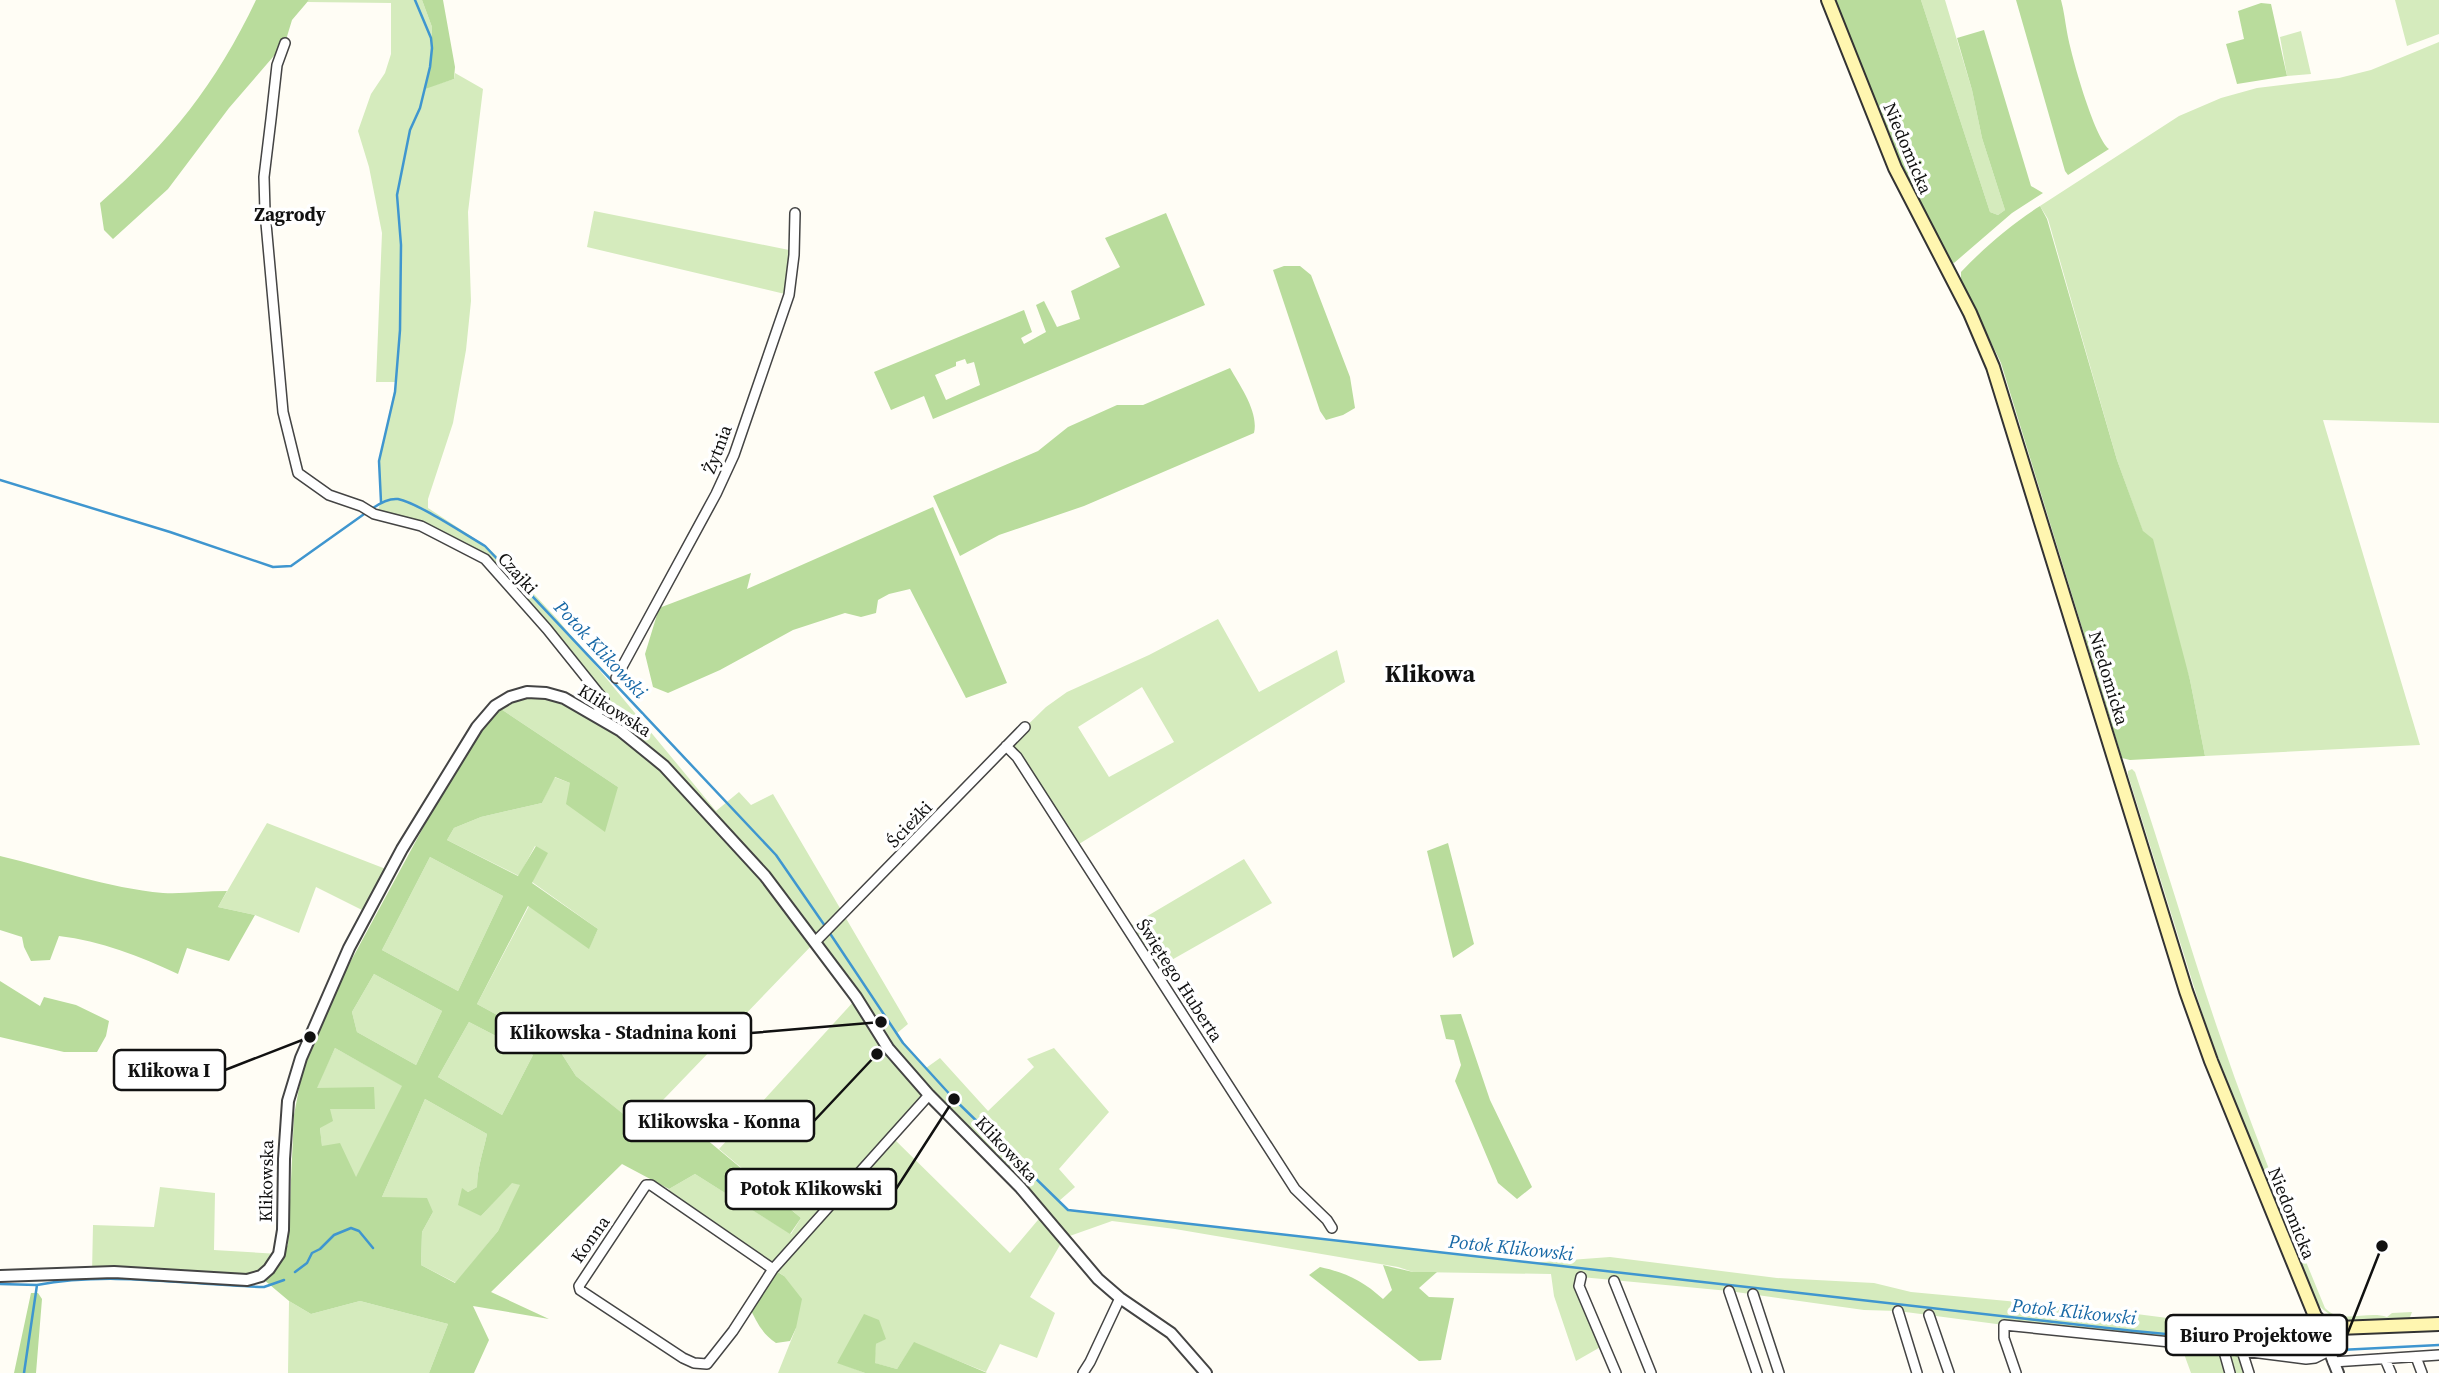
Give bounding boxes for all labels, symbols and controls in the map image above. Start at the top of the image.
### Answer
street label: Niedomicka [1878,98,1939,198]
district label: Zagrody [254,201,327,227]
street label: Żytnia [696,420,738,477]
street label: Czajki [492,546,544,600]
water label: Potok Klikowski [548,594,653,704]
street label: Niedomicka [2083,628,2135,729]
district label: Klikowa [1385,657,1475,690]
street label: Klikowska [573,678,657,743]
street label: Ścieżki [881,795,937,853]
street label: Świętego Huberta [1131,914,1230,1047]
callout: Klikowska - Stadnina koni [496,1013,751,1053]
text: Klikowska - Stadnina koni [509,1019,737,1045]
callout: Klikowa I [114,1050,225,1090]
text: Klikowa I [128,1057,210,1083]
callout: Klikowska - Konna [624,1101,814,1141]
text: Klikowska - Konna [638,1108,801,1134]
street label: Klikowska [970,1110,1045,1188]
street label: Klikowska [253,1139,279,1222]
street label: Niedomicka [2262,1163,2322,1263]
callout: Potok Klikowski [726,1169,896,1209]
text: Potok Klikowski [740,1175,882,1201]
street label: Konna [565,1210,616,1268]
water label: Potok Klikowski [1446,1227,1575,1267]
water label: Potok Klikowski [2009,1291,2138,1331]
callout: Biuro Projektowe [2166,1315,2347,1355]
text: Biuro Projektowe [2180,1322,2332,1348]

